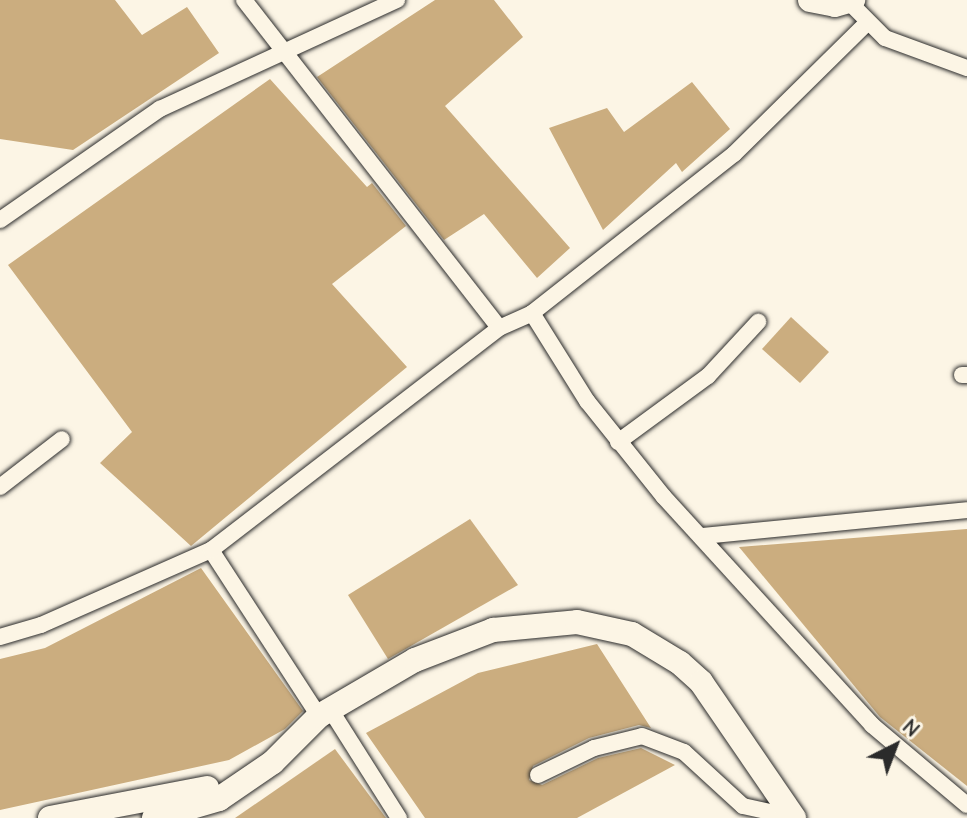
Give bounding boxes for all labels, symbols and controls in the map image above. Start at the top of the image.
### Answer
north arrow [855,706,935,786]
text: N [897,714,925,743]

